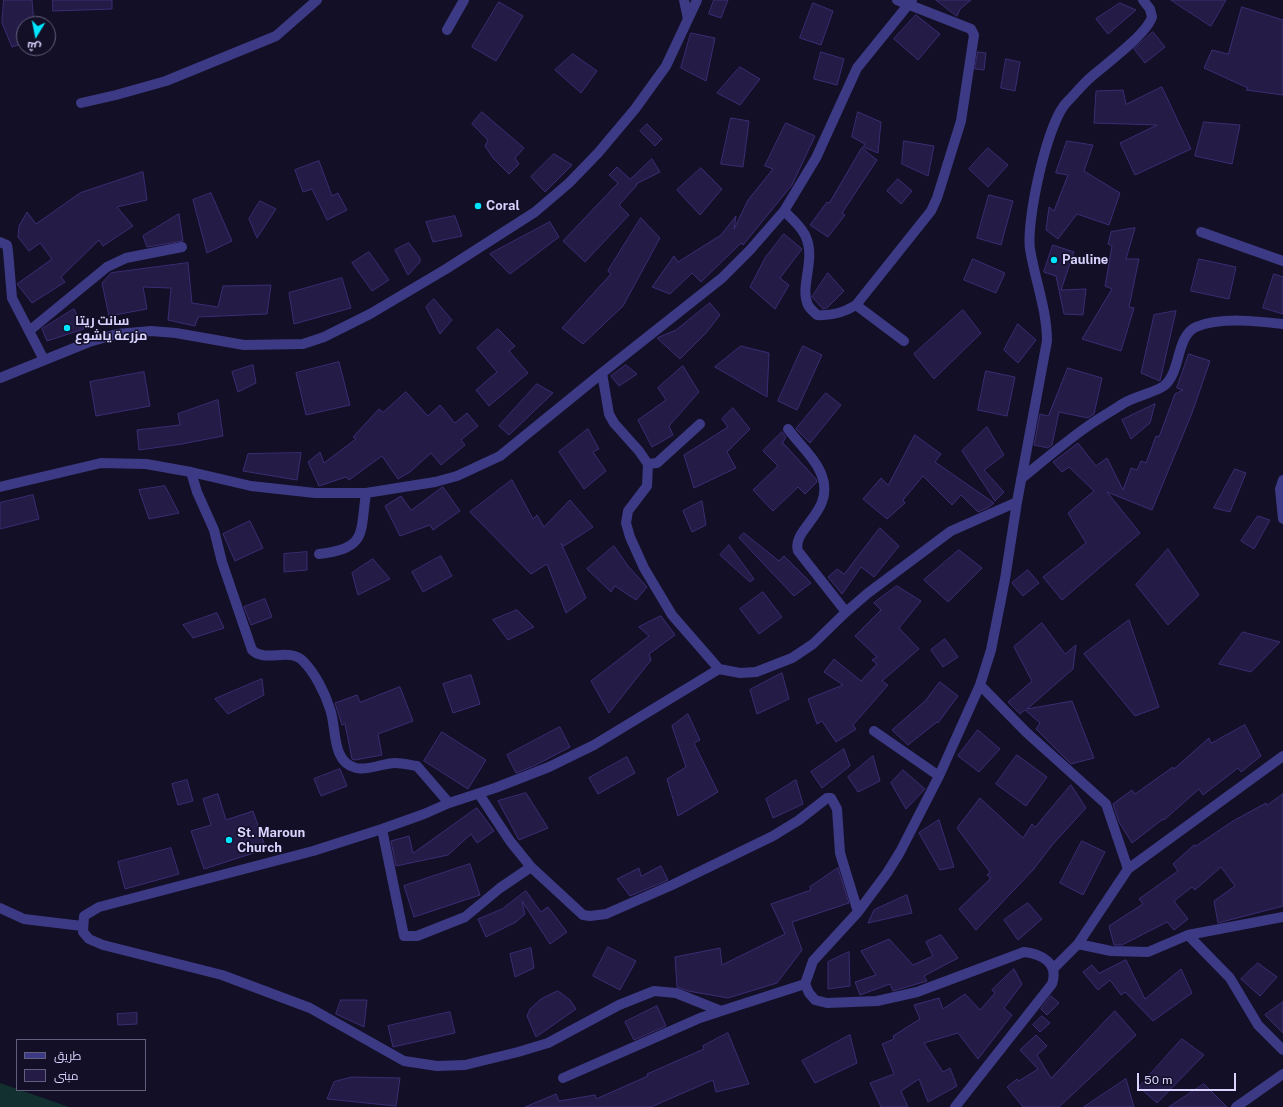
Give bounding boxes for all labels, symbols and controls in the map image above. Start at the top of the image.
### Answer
north arrow [16,16,56,56]
text: ش [26,40,42,54]
place label: Coral [486,198,520,214]
marker: Coral [473,201,483,211]
place label: Pauline [1062,252,1108,268]
marker: Pauline [1049,255,1059,265]
place label: سانت ريتا مزرعة ياشوع [75,313,147,344]
marker: سانت ريتا مزرعة ياشوع [62,323,72,333]
place label: St. Maroun Church [237,825,305,856]
marker: St. Maroun Church [224,835,234,845]
legend [16,1039,146,1091]
text: طريق [54,1049,81,1063]
scale bar [1139,1065,1238,1091]
text: مبنى [54,1069,79,1083]
text: 50 m [1144,1073,1172,1087]

